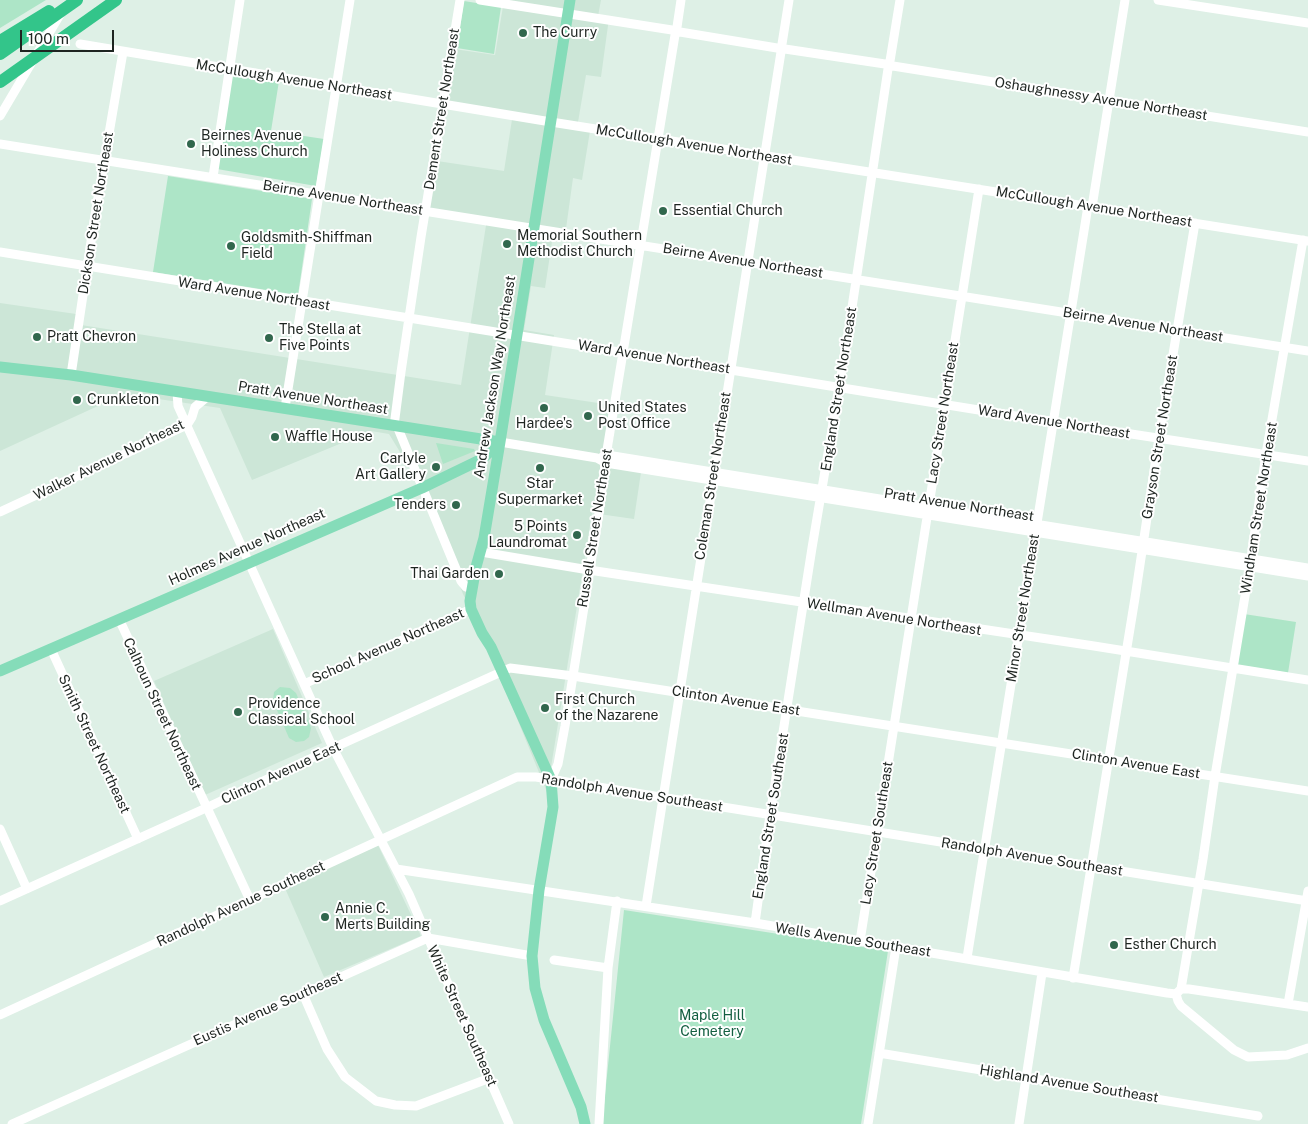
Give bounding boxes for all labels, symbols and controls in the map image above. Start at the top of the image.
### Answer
scale bar [22,20,116,52]
place label: The Curry [533,25,597,41]
street label: Dement Street Northeast [421,27,463,191]
marker: The Curry [517,27,529,39]
text: 100 m [28,30,69,47]
street label: McCullough Avenue Northeast [195,56,393,104]
street label: Oshaughnessy Avenue Northeast [993,74,1209,124]
street label: McCullough Avenue Northeast [595,121,793,169]
place label: Beirnes Avenue Holiness Church [201,128,308,160]
street label: Dickson Street Northeast [75,131,117,295]
marker: Beirnes Avenue Holiness Church [185,138,197,150]
street label: Beirne Avenue Northeast [262,177,424,219]
street label: McCullough Avenue Northeast [995,183,1193,231]
place label: Essential Church [673,203,783,219]
marker: Essential Church [657,205,669,217]
place label: Memorial Southern Methodist Church [517,228,642,260]
place label: Goldsmith-Shiffman Field [241,230,372,262]
marker: Memorial Southern Methodist Church [501,238,513,250]
marker: Goldsmith-Shiffman Field [225,240,237,252]
street label: Beirne Avenue Northeast [662,240,824,282]
street label: Ward Avenue Northeast [177,274,331,314]
street label: Andrew Jackson Way Northeast [471,274,519,480]
street label: Beirne Avenue Northeast [1062,304,1224,346]
street label: England Street Northeast [818,306,860,472]
place label: The Stella at Five Points [279,322,361,354]
place label: Pratt Chevron [47,329,136,345]
marker: Pratt Chevron [31,331,43,343]
marker: The Stella at Five Points [263,332,275,344]
street label: Ward Avenue Northeast [577,337,731,377]
street label: Lacy Street Northeast [923,341,963,485]
street label: Grayson Street Northeast [1139,354,1181,520]
street label: Pratt Avenue Northeast [237,378,389,418]
street label: Coleman Street Northeast [691,391,735,561]
place label: Crunkleton [87,392,159,408]
marker: Crunkleton [71,394,83,406]
place label: United States Post Office [598,400,686,432]
marker: Hardee's [538,402,550,414]
street label: Ward Avenue Northeast [977,402,1131,442]
marker: United States Post Office [582,410,594,422]
street label: Walker Avenue Northeast [31,416,187,504]
place label: Hardee's [516,416,572,432]
street label: Windham Street Northeast [1237,421,1281,595]
place label: Waffle House [285,429,373,445]
marker: Waffle House [269,431,281,443]
street label: Russell Street Northeast [574,447,616,609]
place label: Carlyle Art Gallery [355,451,426,484]
marker: Carlyle Art Gallery [430,461,442,473]
marker: Star Supermarket [534,462,546,474]
place label: Star Supermarket [497,476,583,508]
street label: Pratt Avenue Northeast [883,485,1035,525]
place label: Tenders [394,497,446,513]
marker: Tenders [450,499,462,511]
street label: Holmes Avenue Northeast [166,505,328,589]
place label: 5 Points Laundromat [488,519,567,552]
marker: 5 Points Laundromat [571,529,583,541]
street label: Minor Street Northeast [1003,533,1043,683]
place label: Thai Garden [410,566,489,582]
marker: Thai Garden [493,568,505,580]
street label: Wellman Avenue Northeast [805,595,983,639]
street label: School Avenue Northeast [309,605,467,687]
street label: Calhoun Street Northeast [119,635,205,793]
street label: Smith Street Northeast [54,672,134,816]
street label: Clinton Avenue East [671,683,801,719]
place label: First Church of the Nazarene [555,692,659,724]
place label: Providence Classical School [248,696,355,729]
marker: First Church of the Nazarene [539,702,551,714]
marker: Providence Classical School [232,706,244,718]
street label: England Street Southeast [750,732,792,900]
street label: Clinton Avenue East [219,738,343,808]
street label: Clinton Avenue East [1071,746,1201,782]
street label: Lacy Street Southeast [857,760,897,906]
street label: Randolph Avenue Southeast [540,770,724,816]
street label: Randolph Avenue Southeast [940,834,1124,880]
street label: Randolph Avenue Southeast [154,858,328,950]
place label: Annie C. Merts Building [335,901,430,934]
marker: Annie C. Merts Building [319,911,331,923]
street label: Wells Avenue Southeast [774,919,932,961]
place label: Esther Church [1124,937,1217,953]
marker: Esther Church [1108,939,1120,951]
street label: White Street Southeast [423,943,501,1089]
street label: Eustis Avenue Southeast [191,969,345,1049]
park label: Maple Hill Cemetery [679,1008,745,1040]
street label: Highland Avenue Southeast [978,1062,1160,1106]

